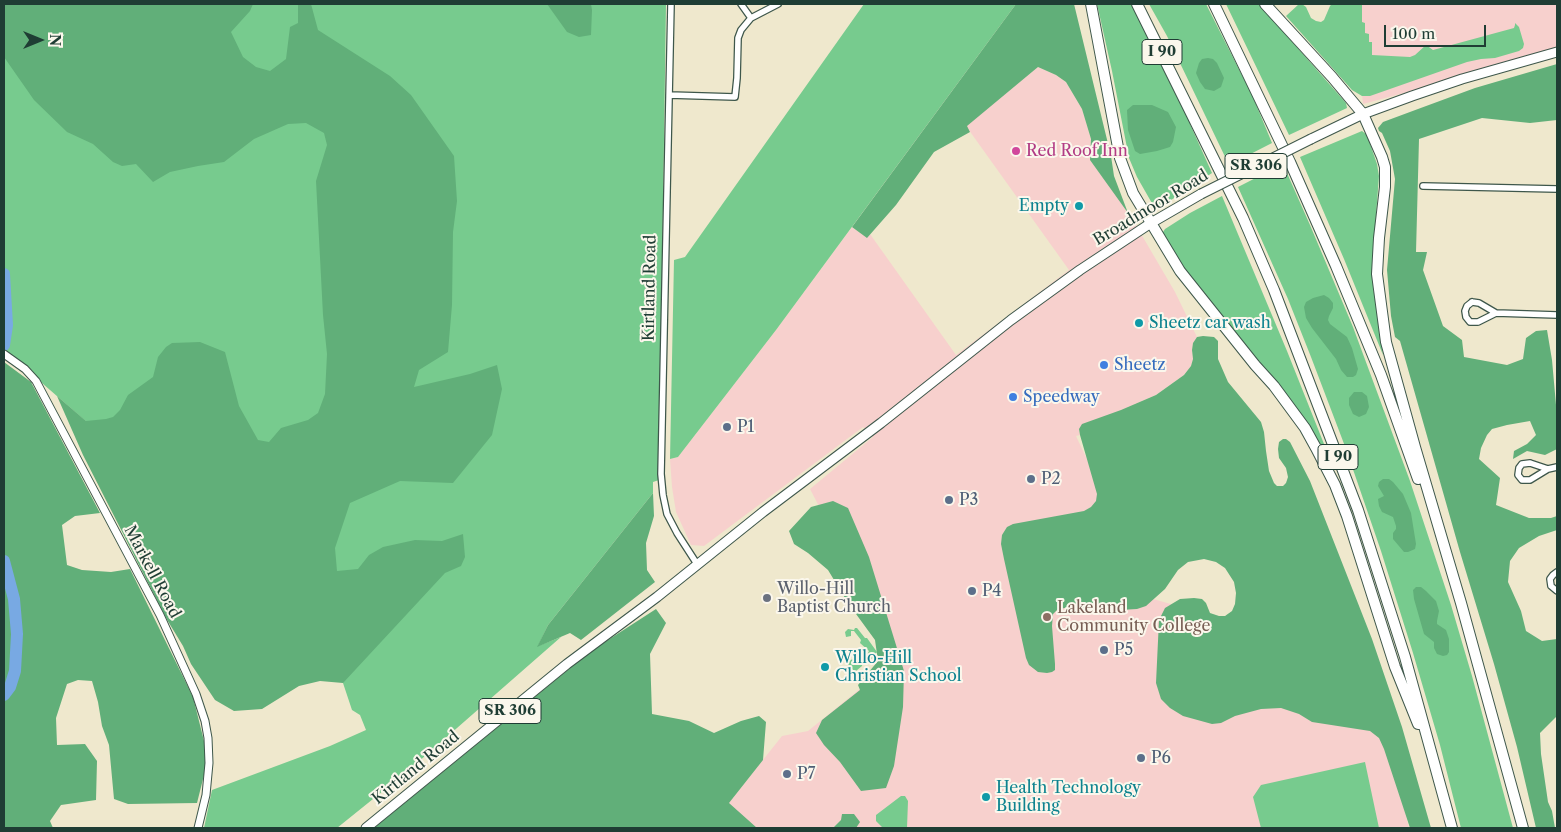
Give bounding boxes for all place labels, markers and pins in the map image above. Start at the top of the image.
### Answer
place label: Red Roof Inn [1026,141,1128,161]
marker: Red Roof Inn [1010,145,1022,157]
place label: Empty [1019,196,1069,216]
marker: Empty [1073,200,1085,212]
place label: Sheetz car wash [1149,313,1271,333]
marker: Sheetz car wash [1133,317,1145,329]
place label: Sheetz [1114,355,1165,375]
marker: Sheetz [1098,359,1110,371]
place label: Speedway [1023,387,1100,407]
marker: Speedway [1007,391,1019,403]
place label: P1 [737,417,754,437]
marker: P1 [721,421,733,433]
place label: P2 [1041,469,1061,489]
marker: P2 [1025,473,1037,485]
place label: P3 [959,490,978,510]
marker: P3 [943,494,955,506]
place label: Willo-Hill Baptist Church [777,579,891,617]
place label: P4 [982,581,1001,601]
marker: P4 [966,585,978,597]
marker: Willo-Hill Baptist Church [761,592,773,604]
place label: Lakeland Community College [1057,598,1210,636]
marker: Lakeland Community College [1041,611,1053,623]
place label: P5 [1114,640,1133,660]
marker: P5 [1098,644,1110,656]
place label: Willo-Hill Christian School [835,648,961,686]
marker: Willo-Hill Christian School [819,661,831,673]
place label: P6 [1151,748,1171,768]
marker: P6 [1135,752,1147,764]
place label: P7 [797,764,815,784]
marker: P7 [781,768,793,780]
place label: Health Technology Building [996,778,1141,816]
marker: Health Technology Building [980,791,992,803]

